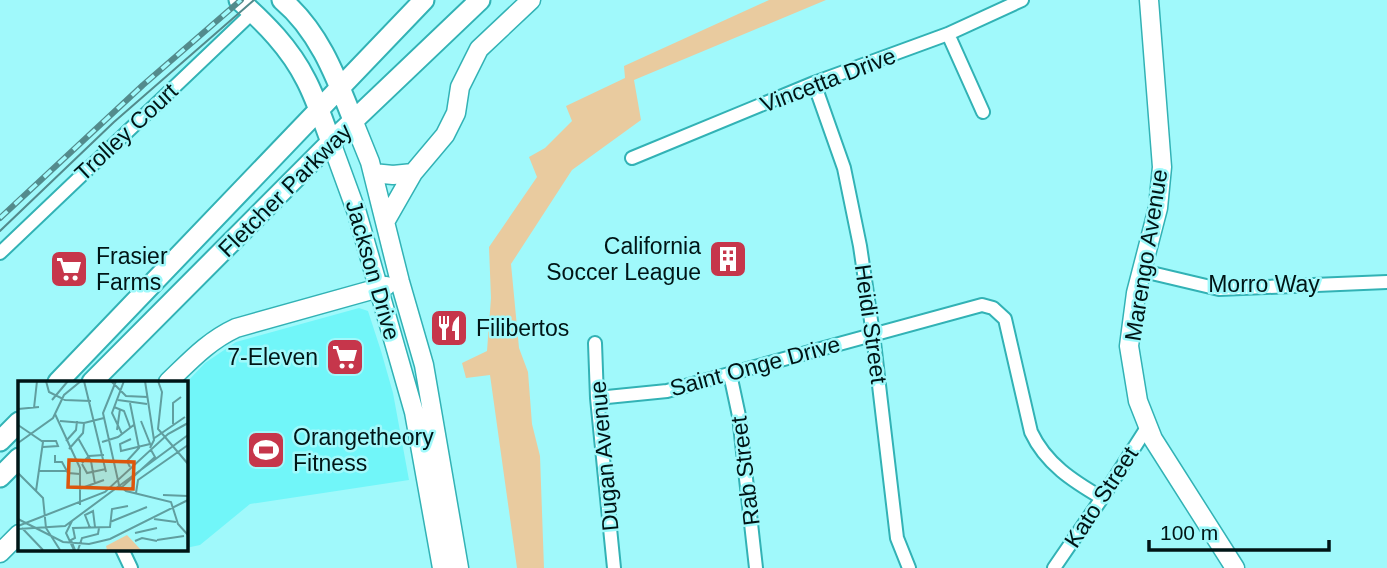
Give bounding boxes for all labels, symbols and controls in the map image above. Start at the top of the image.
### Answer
street label: Vincetta Drive [757,42,899,118]
street label: Trolley Court [69,77,183,186]
street label: Fletcher Parkway [213,118,357,262]
street label: Marengo Avenue [1120,167,1172,343]
street label: Jackson Drive [341,197,405,343]
place label: California Soccer League [546,233,701,285]
building icon: California Soccer League [707,238,749,280]
place label: Frasier Farms [96,243,168,295]
supermarket icon: Frasier Farms [48,248,90,290]
street label: Heidi Street [850,263,892,386]
street label: Morro Way [1208,271,1320,297]
restaurant icon: Filibertos [428,307,470,349]
place label: Filibertos [476,315,569,341]
street label: Saint Onge Drive [667,331,843,401]
supermarket icon: 7-Eleven [324,336,366,378]
place label: 7-Eleven [227,344,318,370]
street label: Dugan Avenue [584,380,624,532]
inset map [18,381,187,550]
street label: Rab Street [725,414,765,527]
place label: Orangetheory Fitness [293,424,434,476]
sports icon: Orangetheory Fitness [245,429,287,471]
street label: Kato Street [1059,441,1144,552]
scale bar [1149,508,1329,552]
text: 100 m [1160,521,1218,544]

